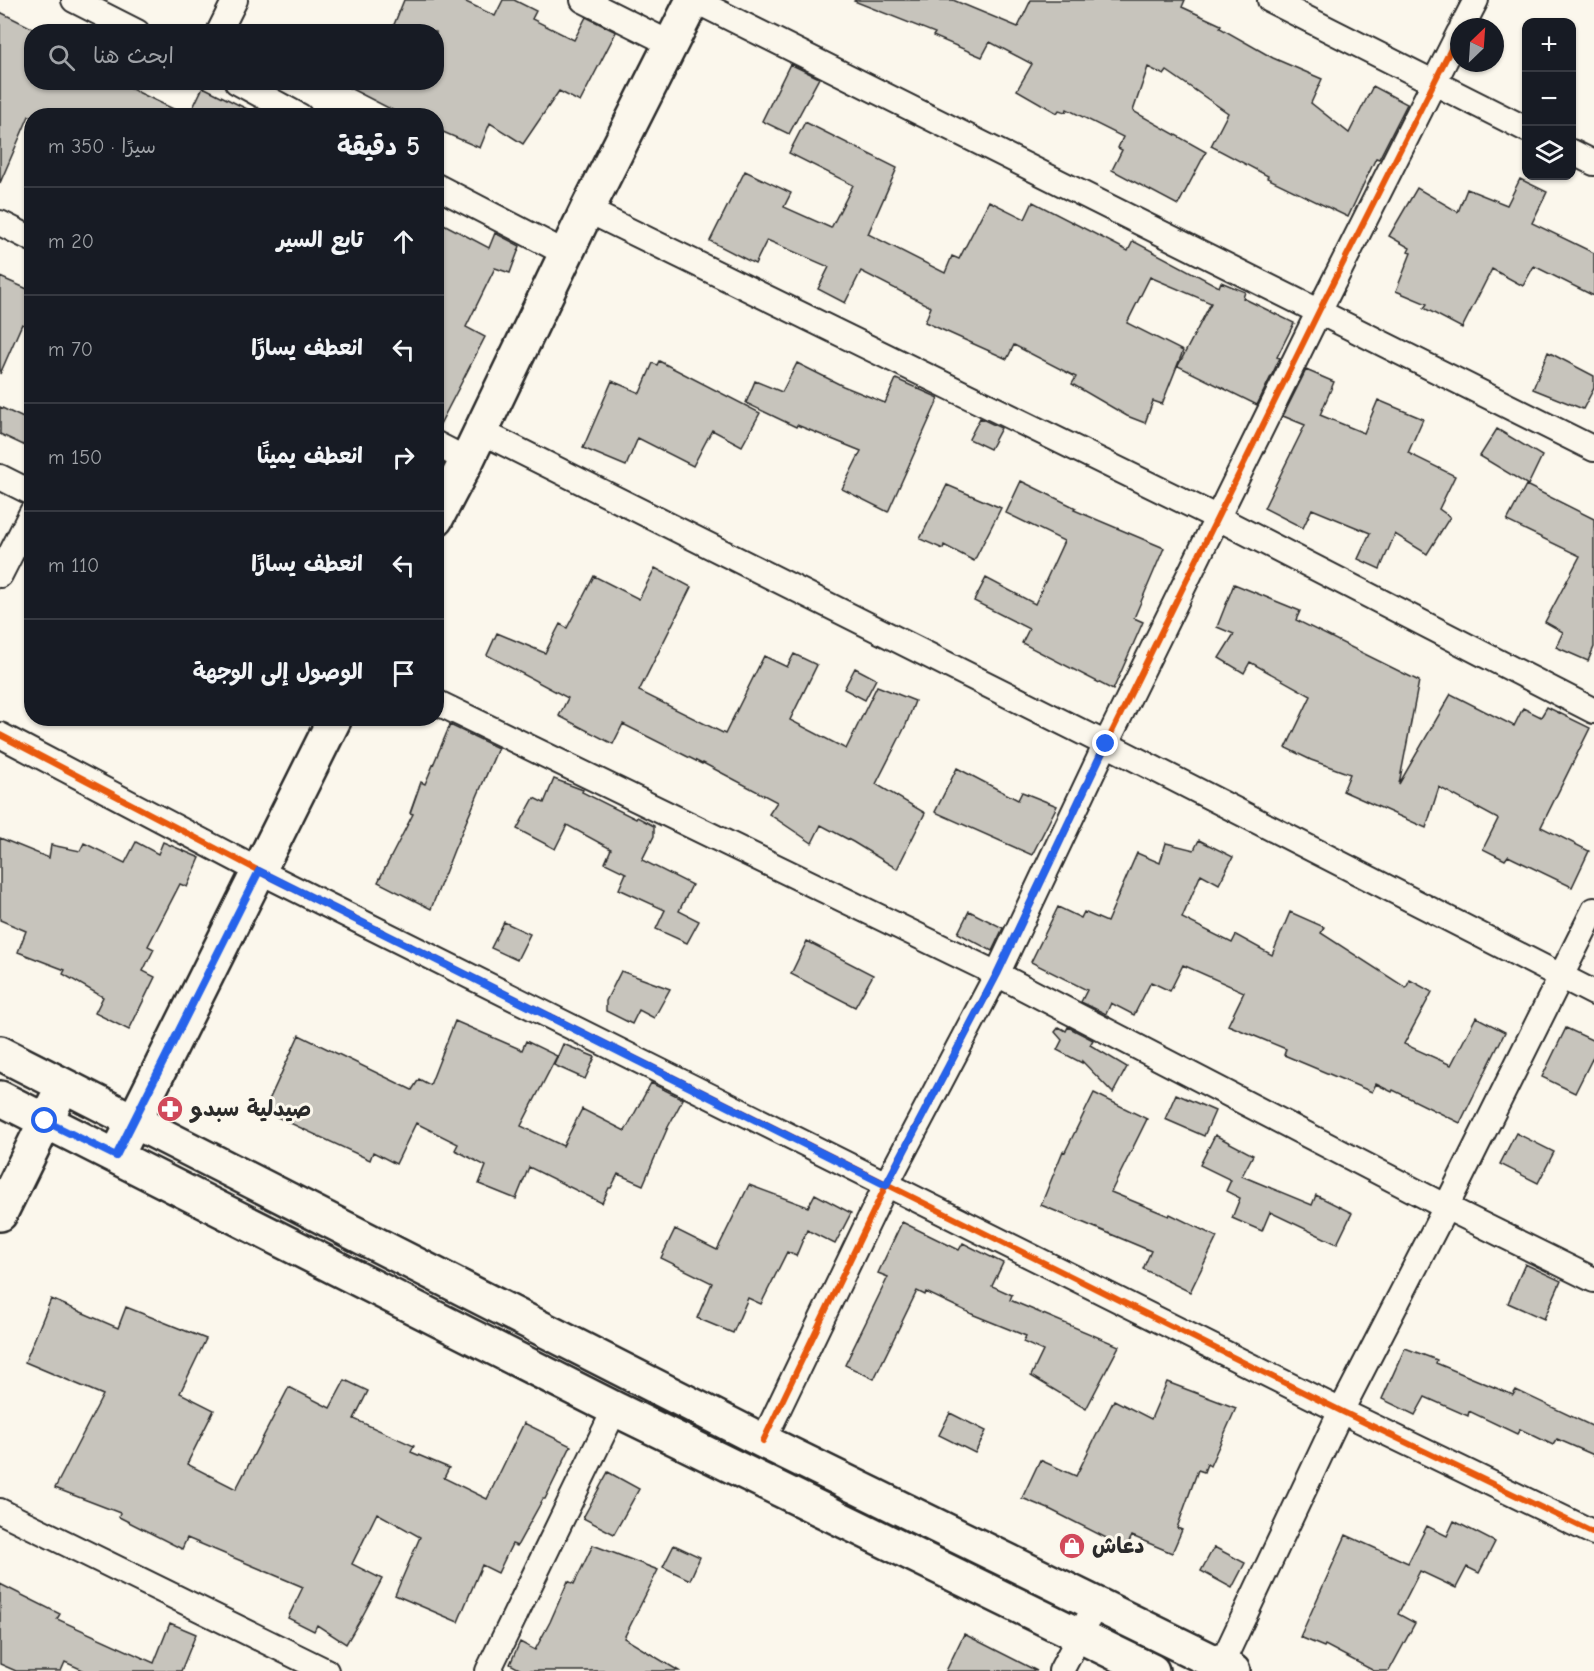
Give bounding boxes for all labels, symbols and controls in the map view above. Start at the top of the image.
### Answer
north arrow [1450,18,1504,72]
map controls [1522,18,1576,180]
button: + [1522,18,1576,72]
search box [24,24,444,90]
icon: search [45,41,78,74]
text: ابحث هنا [93,43,174,69]
button: − [1522,72,1576,126]
button: layers [1522,126,1576,180]
text: 5 دقيقة [337,132,420,162]
text: سيرًا · 350 m [48,135,156,158]
icon: ahead [387,225,420,258]
text: تابع السير [277,227,363,253]
text: 20 m [48,230,94,253]
icon: left [387,333,420,366]
text: انعطف يسارًا [251,335,363,361]
text: 70 m [48,338,93,361]
icon: right [387,441,420,474]
text: انعطف يمينًا [257,443,363,469]
text: 150 m [48,446,102,469]
icon: left [387,549,420,582]
text: انعطف يسارًا [251,551,363,577]
text: 110 m [48,554,99,577]
icon: arrive [387,657,420,690]
text: الوصول إلى الوجهة [193,659,363,685]
route end [1092,730,1118,756]
pharmacy icon: صيدلية سبدو [155,1094,185,1124]
place label: صيدلية سبدو [189,1096,311,1123]
route start [31,1107,57,1133]
shop icon: دعاش [1057,1531,1087,1561]
place label: دعاش [1092,1533,1144,1559]

